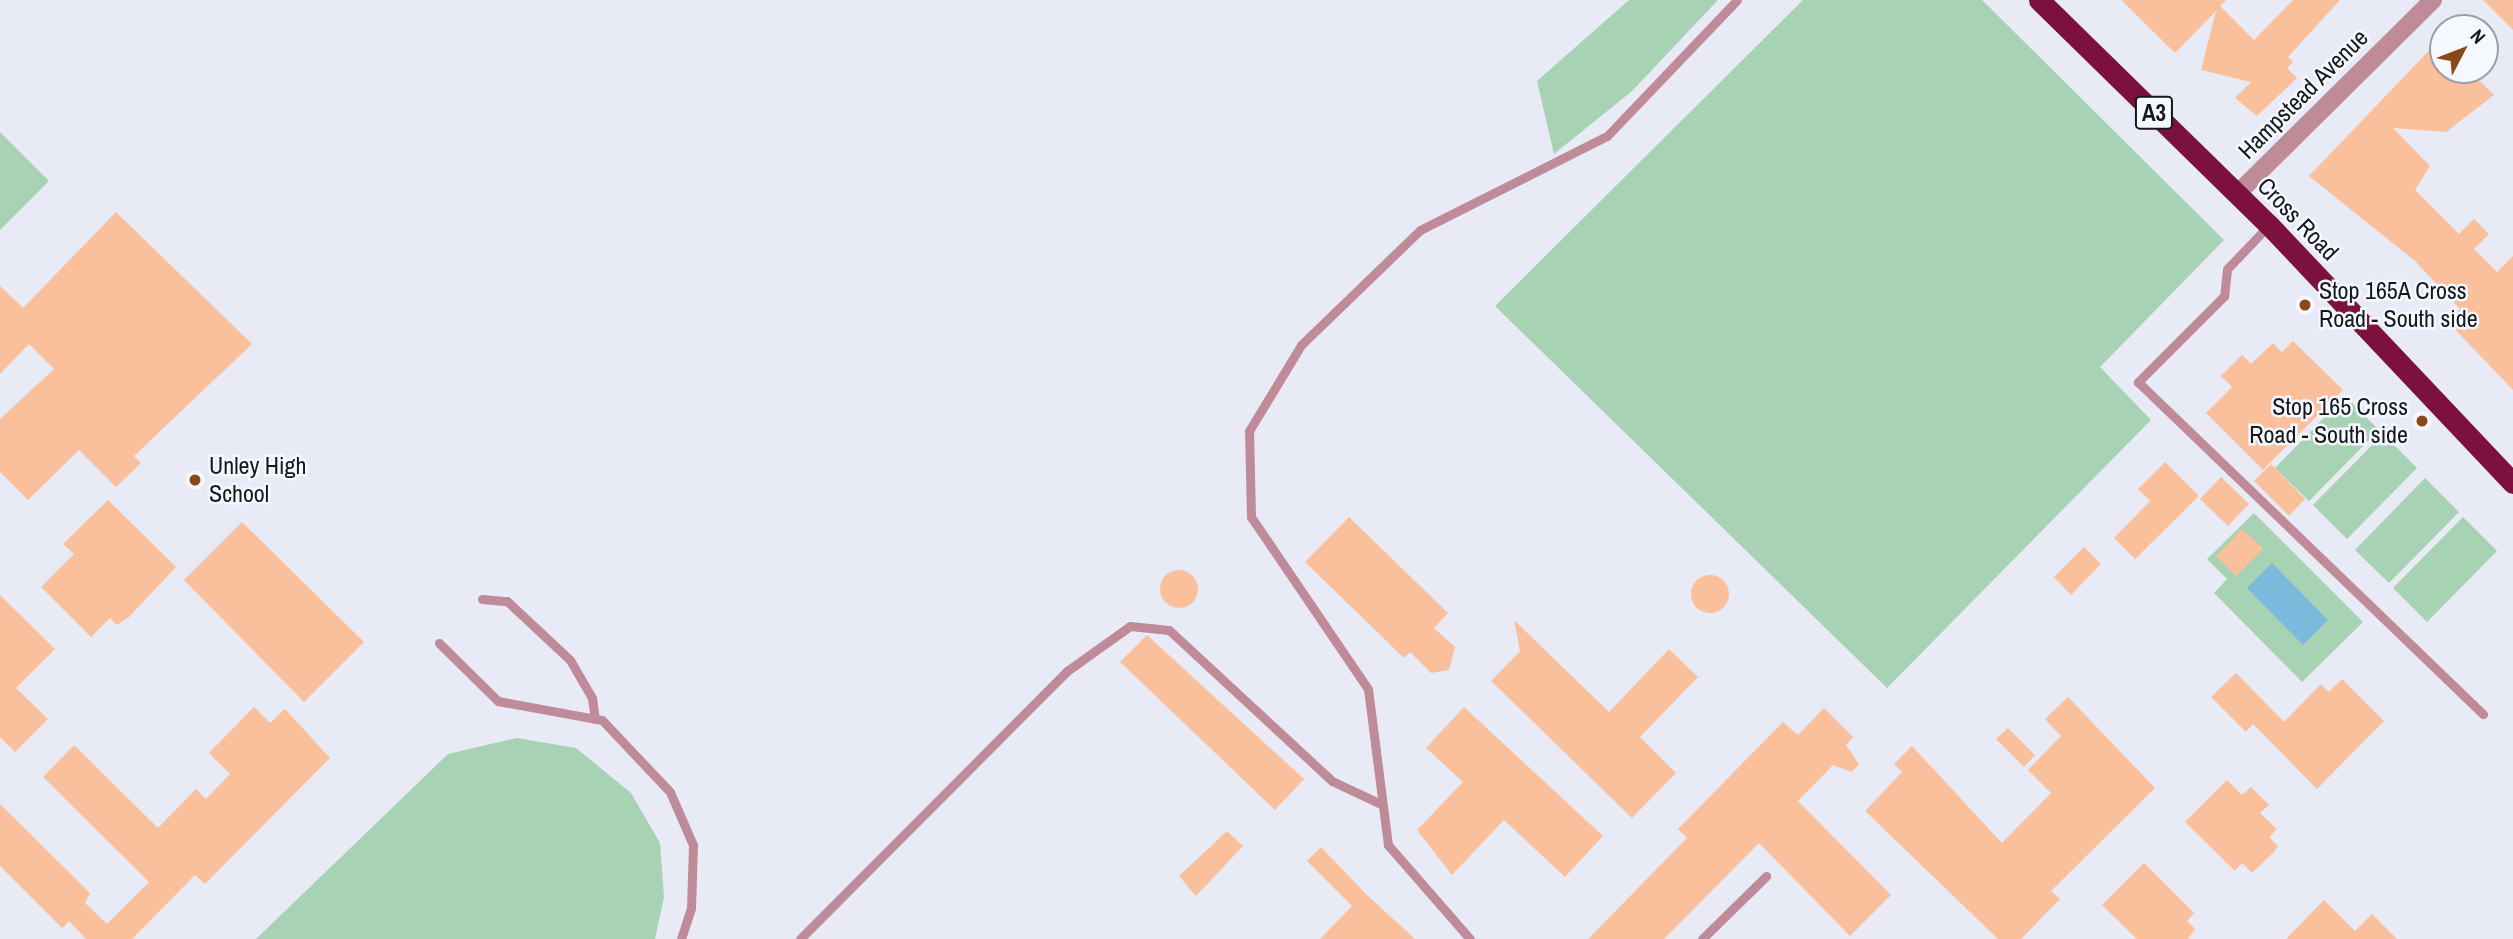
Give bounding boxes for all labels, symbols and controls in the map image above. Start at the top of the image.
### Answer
north arrow [2429,14,2499,84]
street label: Hampstead Avenue [2232,23,2374,165]
text: N [2465,23,2492,49]
road number: A3 [2135,94,2173,132]
street label: Cross Road [2252,172,2344,266]
place label: Stop 165A Cross Road - South side [2319,277,2478,333]
marker: Stop 165A Cross Road - South side [2297,297,2313,313]
place label: Stop 165 Cross Road - South side [2249,393,2408,449]
marker: Stop 165 Cross Road - South side [2414,413,2430,429]
place label: Unley High School [209,452,306,508]
marker: Unley High School [187,472,203,488]

